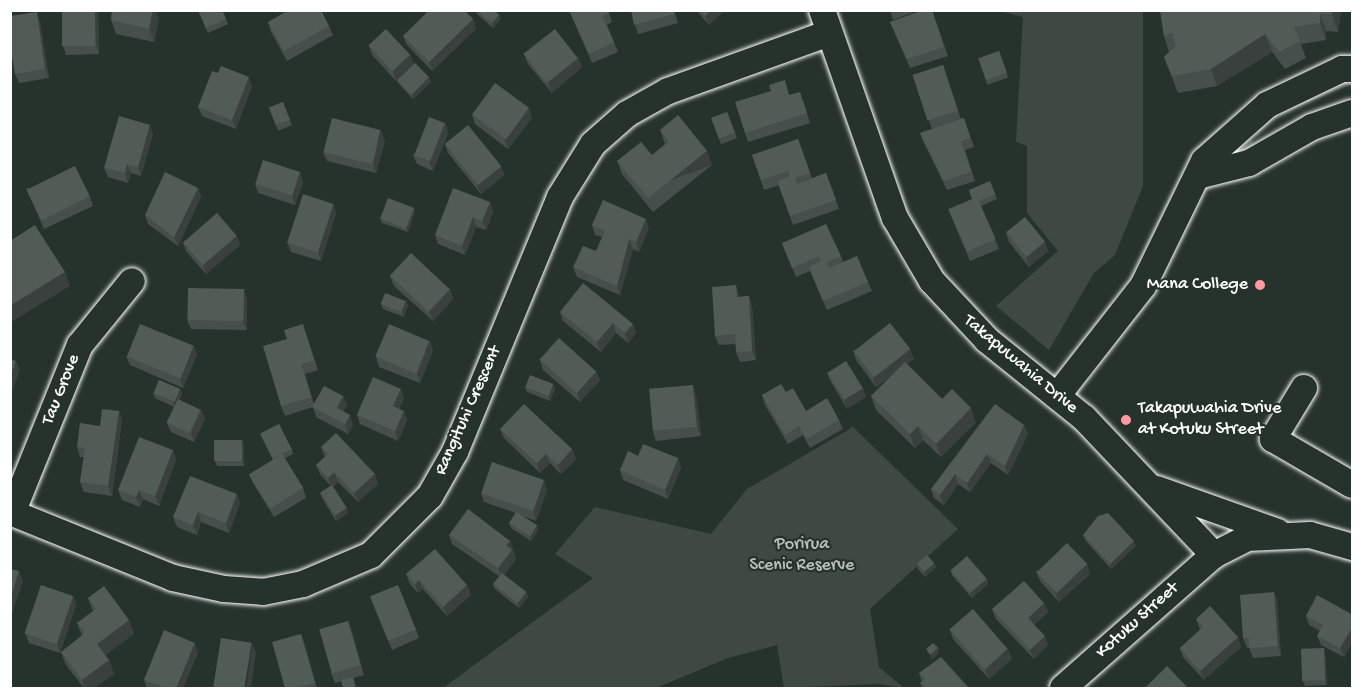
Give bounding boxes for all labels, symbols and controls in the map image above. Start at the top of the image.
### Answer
place label: Mana College [1147,274,1248,296]
marker: Mana College [1253,278,1267,292]
street label: Takapuwahia Drive [958,311,1082,419]
street label: Rangituhi Crescent [431,343,507,479]
street label: Tau Grove [38,352,86,428]
place label: Takapuwahia Drive at Kotuku Street [1138,399,1281,442]
marker: Takapuwahia Drive at Kotuku Street [1119,413,1133,427]
park label: Porirua Scenic Reserve [750,535,854,578]
street label: Kotuku Street [1092,578,1184,664]

